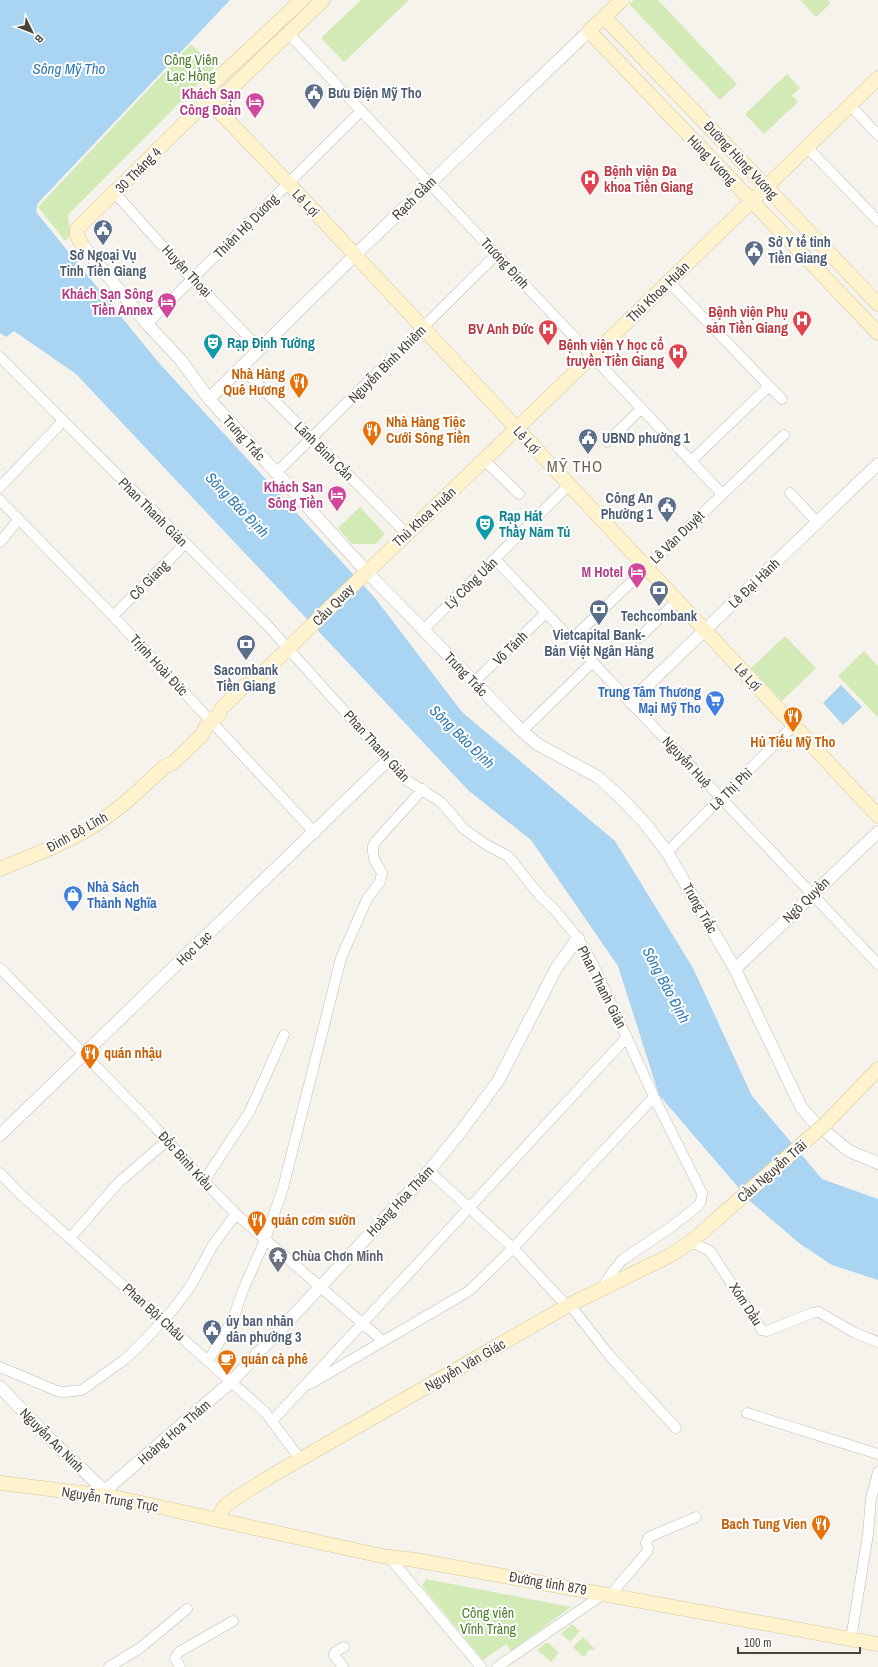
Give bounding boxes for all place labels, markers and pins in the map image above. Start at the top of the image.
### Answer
public building icon: Bưu Điện Mỹ Tho [303,82,325,110]
place label: Bưu Điện Mỹ Tho [328,84,422,102]
place label: Khách Sạn Công Đoàn [180,85,241,119]
hotel icon: Khách Sạn Công Đoàn [244,91,266,119]
place label: Bệnh viện Đa khoa Tiền Giang [604,162,693,196]
hospital icon: Bệnh viện Đa khoa Tiền Giang [579,168,601,196]
public building icon: Sở Ngoại Vụ Tỉnh Tiền Giang [92,218,114,246]
place label: Sở Y tế tỉnh Tiền Giang [768,233,831,267]
public building icon: Sở Y tế tỉnh Tiền Giang [743,239,765,267]
place label: Sở Ngoại Vụ Tỉnh Tiền Giang [60,246,146,280]
place label: Khách Sạn Sông Tiền Annex [62,285,154,319]
hotel icon: Khách Sạn Sông Tiền Annex [156,291,178,319]
place label: Bệnh viện Phụ sản Tiền Giang [706,303,788,337]
hospital icon: Bệnh viện Phụ sản Tiền Giang [791,309,813,337]
hospital icon: BV Anh Đức [537,318,559,346]
place label: BV Anh Đức [468,320,534,338]
theatre icon: Rạp Định Tường [202,332,224,360]
place label: Rạp Định Tường [227,334,315,352]
place label: Bệnh viện Y học cổ truyền Tiền Giang [558,336,664,370]
hospital icon: Bệnh viện Y học cổ truyền Tiền Giang [667,342,689,370]
place label: Nhà Hàng Quê Hương [223,365,285,399]
restaurant icon: Nhà Hàng Quê Hương [288,371,310,399]
place label: Nhà Hàng Tiệc Cưới Sông Tiền [386,413,470,447]
restaurant icon: Nhà Hàng Tiệc Cưới Sông Tiền [361,419,383,447]
public building icon: UBND phường 1 [577,427,599,455]
place label: UBND phường 1 [602,429,691,447]
place label: Khách Sạn Sông Tiền [264,478,323,512]
hotel icon: Khách Sạn Sông Tiền [326,484,348,512]
place label: Công An Phường 1 [601,489,654,523]
public building icon: Công An Phường 1 [656,495,678,523]
place label: Rạp Hát Thầy Năm Tú [499,507,570,541]
theatre icon: Rạp Hát Thầy Năm Tú [474,513,496,541]
hotel icon: M Hotel [626,561,648,589]
place label: M Hotel [582,563,623,581]
bank icon: Techcombank [648,579,670,607]
bank icon: Vietcapital Bank- Bản Việt Ngân Hàng [588,598,610,626]
place label: Techcombank [621,607,698,625]
place label: Vietcapital Bank- Bản Việt Ngân Hàng [544,626,654,660]
bank icon: Sacombank Tiền Giang [235,633,257,661]
place label: Sacombank Tiền Giang [214,661,279,695]
place label: Trung Tâm Thương Mại Mỹ Tho [598,683,701,717]
supermarket icon: Trung Tâm Thương Mại Mỹ Tho [704,689,726,717]
restaurant icon: Hủ Tiếu Mỹ Tho [782,705,804,733]
place label: Hủ Tiếu Mỹ Tho [750,733,836,751]
place label: Nhà Sách Thành Nghĩa [87,878,157,912]
shop icon: Nhà Sách Thành Nghĩa [62,884,84,912]
restaurant icon: quán nhậu [79,1042,101,1070]
place label: quán nhậu [104,1044,162,1062]
restaurant icon: quán cơm sườn [246,1209,268,1237]
place label: quán cơm sườn [271,1211,356,1229]
temple icon: Chùa Chơn Minh [267,1245,289,1273]
place label: Chùa Chơn Minh [292,1247,383,1265]
place label: ủy ban nhân dân phường 3 [226,1312,301,1346]
public building icon: ủy ban nhân dân phường 3 [201,1318,223,1346]
cafe icon: quán cà phê [216,1348,238,1376]
place label: quán cà phê [241,1350,308,1368]
restaurant icon: Bach Tung Vien [810,1513,832,1541]
place label: Bach Tung Vien [721,1515,807,1533]

